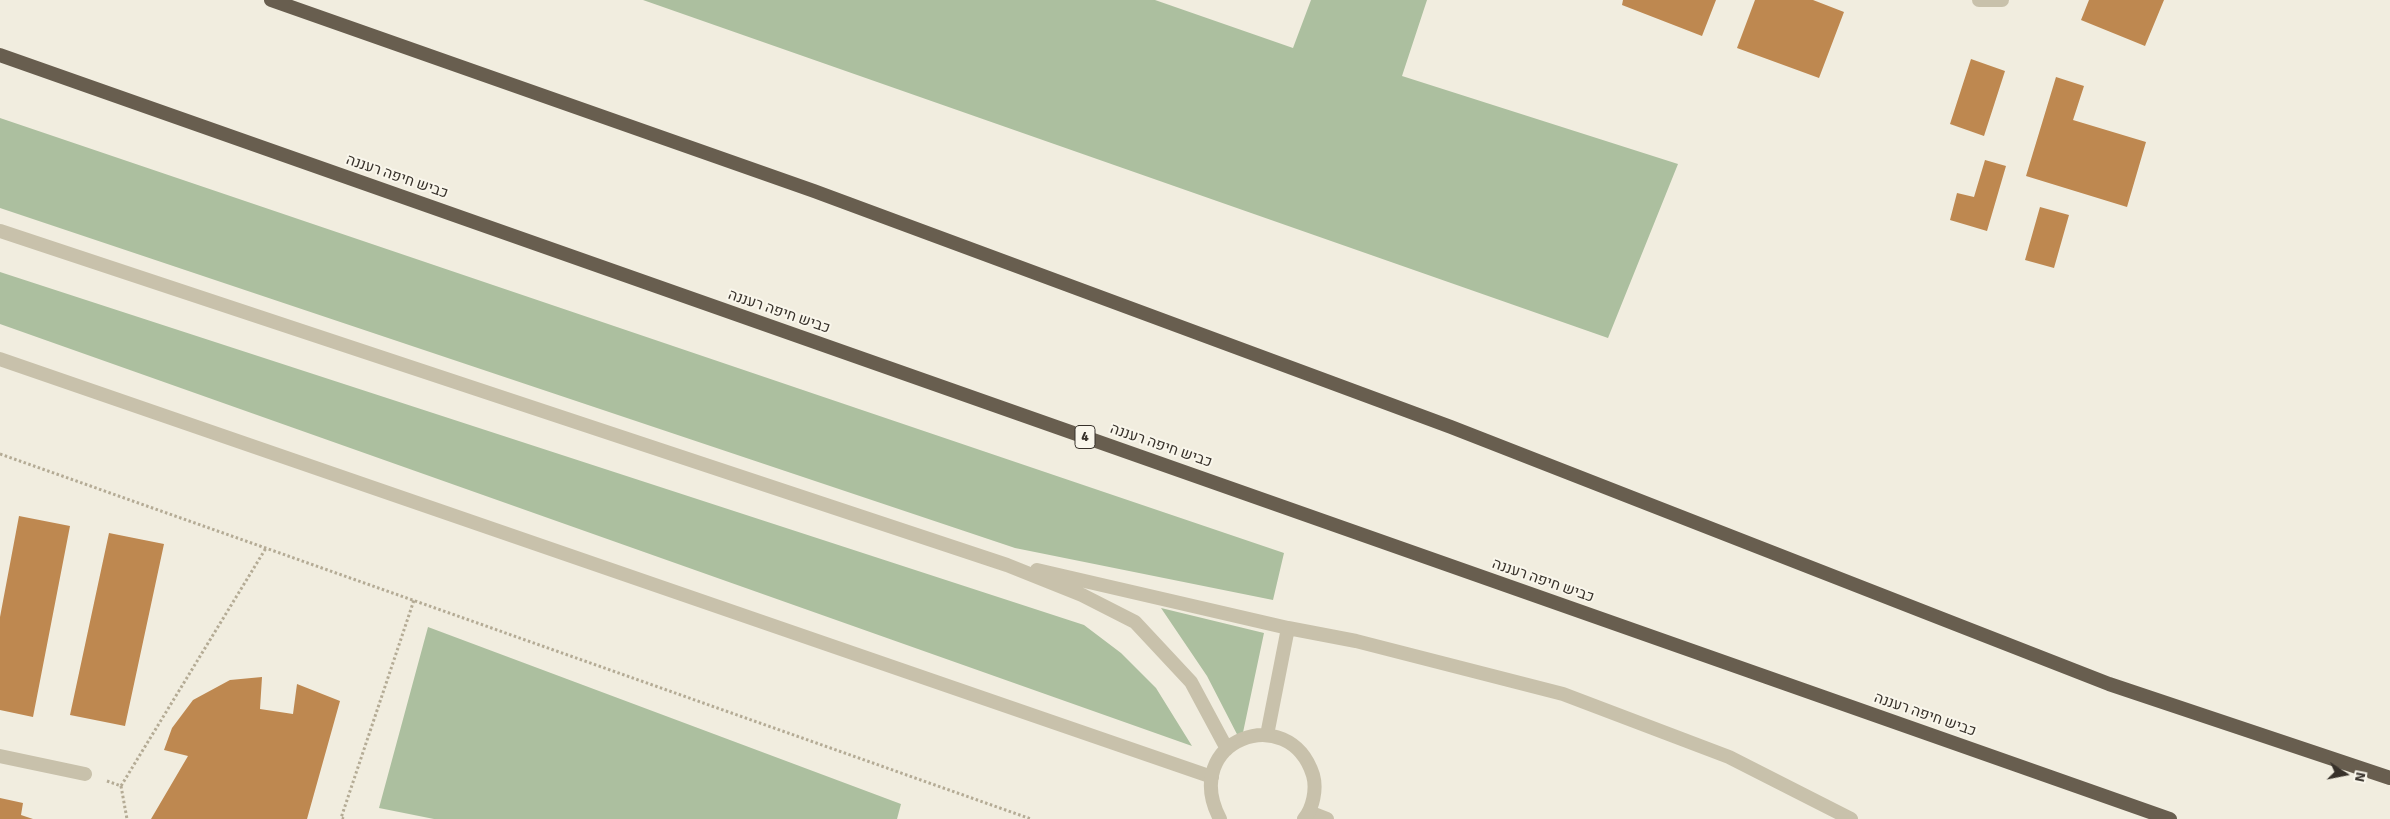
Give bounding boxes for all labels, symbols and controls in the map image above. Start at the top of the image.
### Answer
street label: כביש חיפה רעננה [344,151,450,203]
street label: כביש חיפה רעננה [726,286,832,338]
street label: כביש חיפה רעננה [1108,420,1214,472]
road number: 4 [1075,426,1095,448]
street label: כביש חיפה רעננה [1490,555,1596,607]
street label: כביש חיפה רעננה [1872,689,1978,741]
north arrow [2320,749,2370,799]
text: N [2351,771,2369,783]

